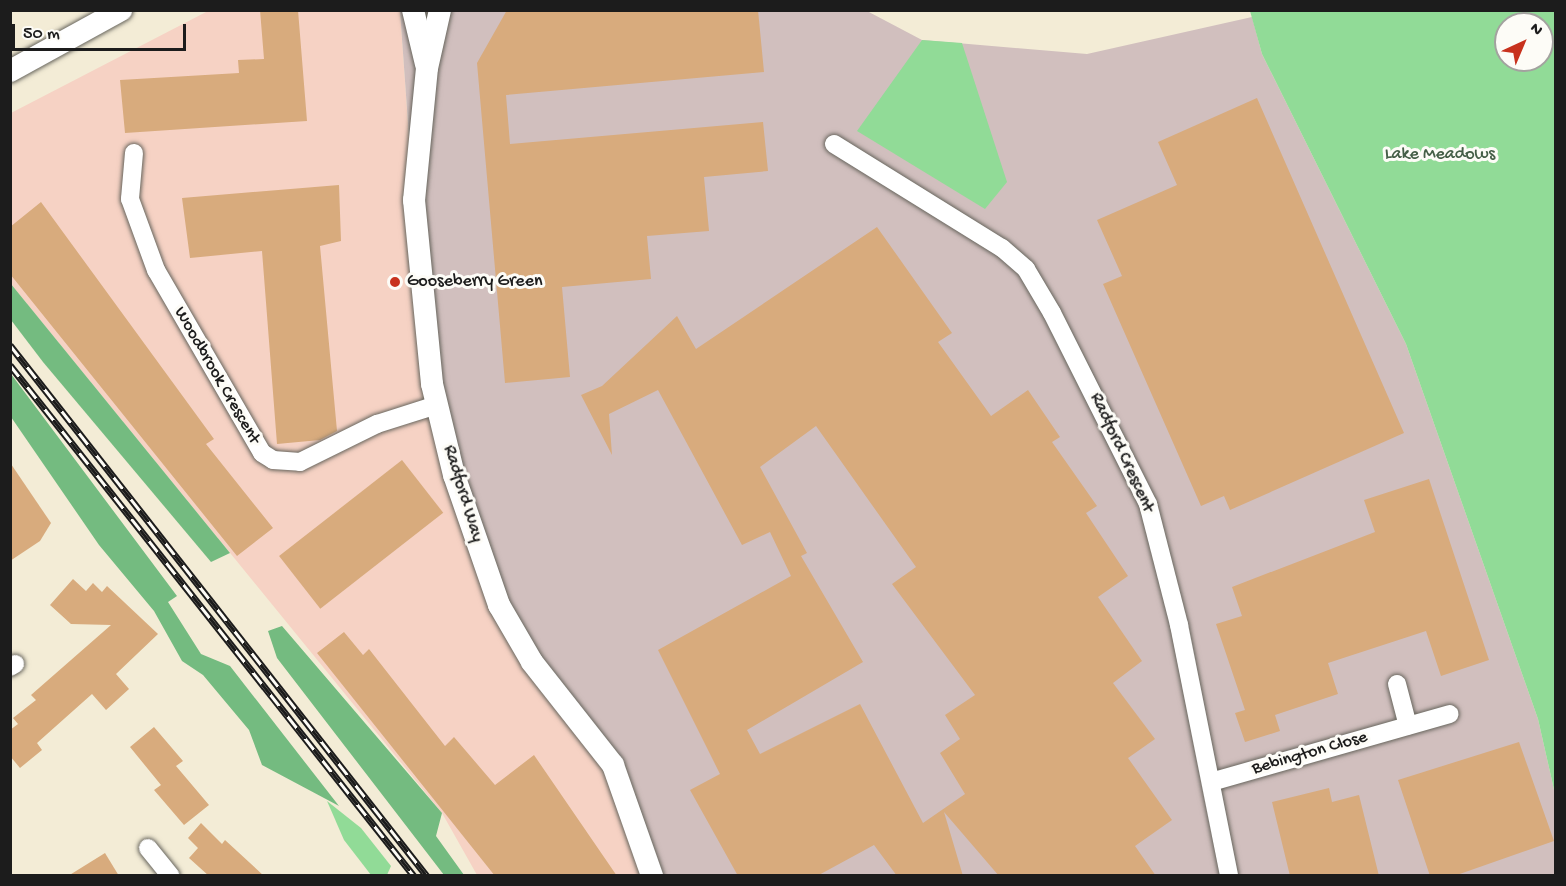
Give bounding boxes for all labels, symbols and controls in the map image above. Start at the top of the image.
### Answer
scale bar [15,12,189,50]
north arrow [1494,12,1554,72]
text: N [1525,20,1546,41]
text: 50 m [23,24,60,45]
park label: Lake Meadows [1385,144,1495,166]
place label: Gooseberry Green [407,271,542,293]
marker: Gooseberry Green [388,275,402,289]
street label: Woodbrook Crescent [168,304,264,448]
street label: Radford Crescent [1084,390,1158,516]
street label: Radford Way [437,443,487,545]
street label: Bebington Close [1250,727,1370,781]

